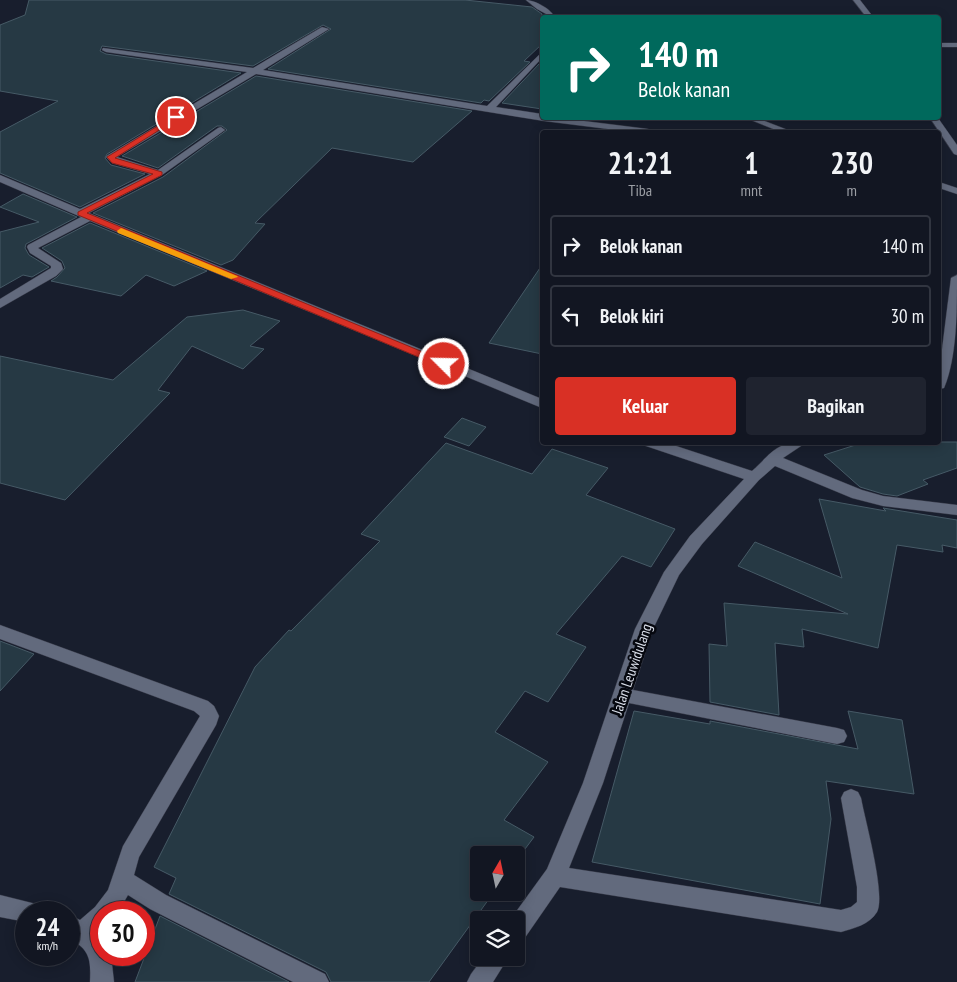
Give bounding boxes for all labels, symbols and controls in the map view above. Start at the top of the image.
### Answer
text: 140 m [638,31,719,77]
icon: right [555,35,620,100]
text: Belok kanan [638,75,730,103]
pin [155,96,197,138]
icon: arrive [162,103,190,131]
text: 21:21 [608,143,673,182]
text: 1 [744,143,759,182]
text: 230 [830,143,873,182]
text: Tiba [628,180,652,200]
text: mnt [740,180,762,200]
text: m [846,180,857,200]
icon: right [557,232,585,260]
text: Belok kanan [600,234,682,258]
text: 140 m [882,234,924,258]
icon: left [557,302,585,330]
text: Belok kiri [600,304,664,328]
text: 30 m [891,304,924,328]
position arrow [417,337,469,389]
button: Keluar [555,377,736,435]
button: Bagikan [746,377,926,435]
street label: Jalan Leuwidulang [607,621,656,718]
north arrow [470,846,525,901]
map controls [470,846,525,966]
speed limit sign: 30 [90,901,155,966]
text: 24 [36,911,59,943]
button: layers [470,911,525,966]
text: km/h [37,938,58,953]

